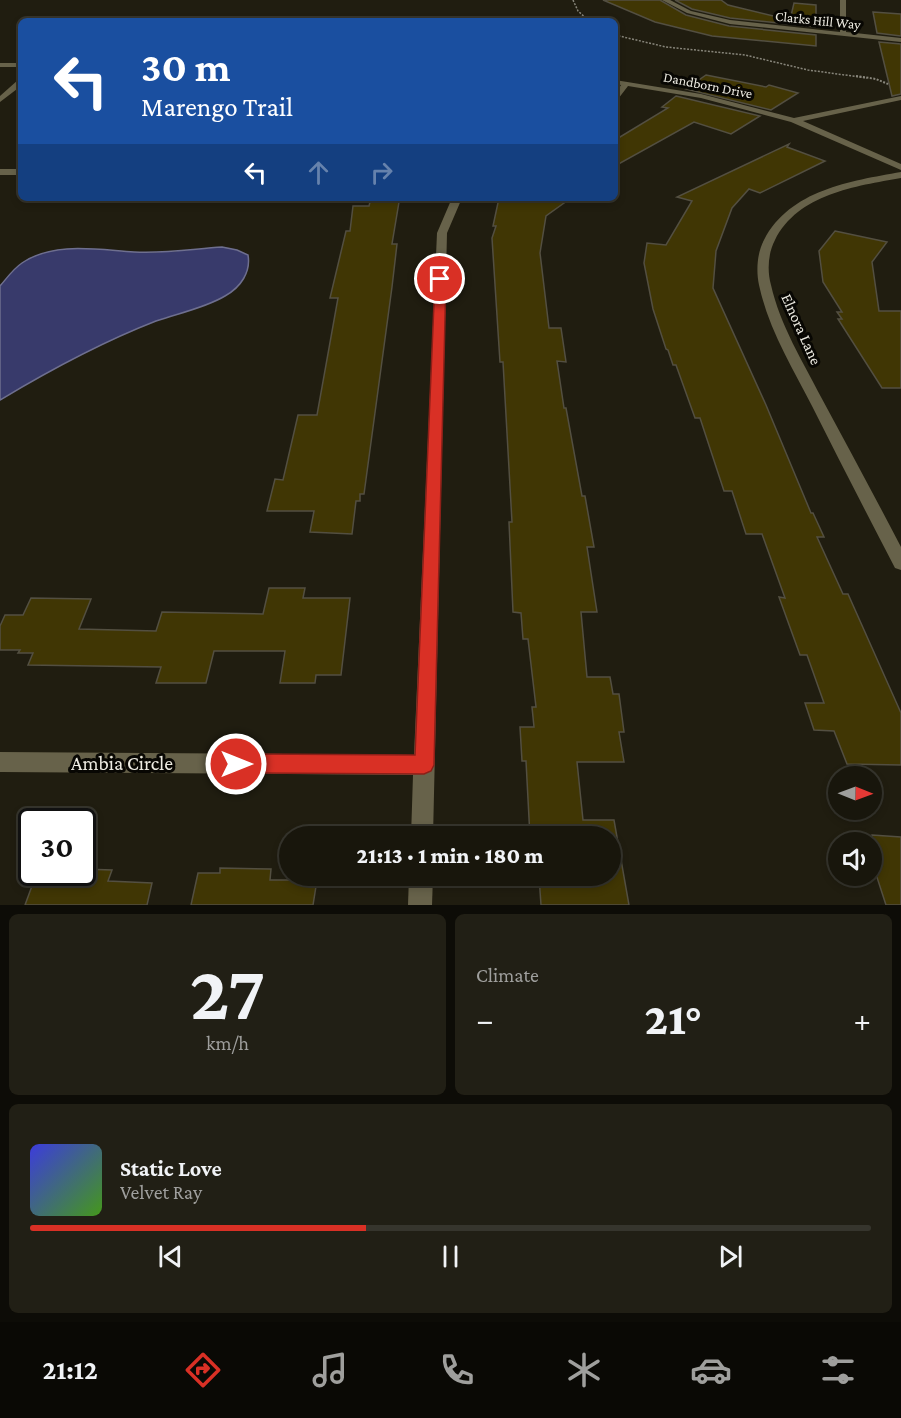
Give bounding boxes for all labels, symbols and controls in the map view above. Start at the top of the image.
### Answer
street label: Clarks Hill Way [774,8,862,33]
icon: left [42,42,120,120]
text: 30 m [141,43,231,90]
street label: Dandborn Drive [662,69,754,101]
text: Marengo Trail [141,92,293,122]
icon: left [239,156,272,189]
icon: ahead [302,156,335,189]
icon: right [365,156,398,189]
pin [414,253,465,304]
icon: arrive [423,262,456,295]
street label: Elnora Lane [778,291,825,367]
position arrow [204,732,268,796]
street label: Ambia Circle [71,752,173,774]
north arrow [828,766,882,820]
map controls [828,766,882,886]
speed limit sign: 30 [18,808,96,886]
button: sound [828,832,882,886]
text: 21:13 · 1 min · 180 m [357,843,543,868]
text: 27 [190,949,265,1036]
text: Climate [476,964,539,986]
text: 21° [645,994,702,1044]
text: − [476,1001,493,1038]
text: + [854,1001,871,1038]
text: km/h [206,1032,249,1054]
text: Static Love [120,1156,222,1181]
text: Velvet Ray [120,1181,202,1203]
icon: previous [154,1240,187,1273]
icon: pause [434,1240,467,1273]
icon: next [714,1240,747,1273]
icon: directions [182,1349,224,1391]
icon: music [309,1349,351,1391]
icon: phone [436,1349,478,1391]
icon: climate [563,1349,605,1391]
icon: car [690,1349,732,1391]
icon: filters [817,1349,859,1391]
text: 21:12 [42,1355,98,1385]

